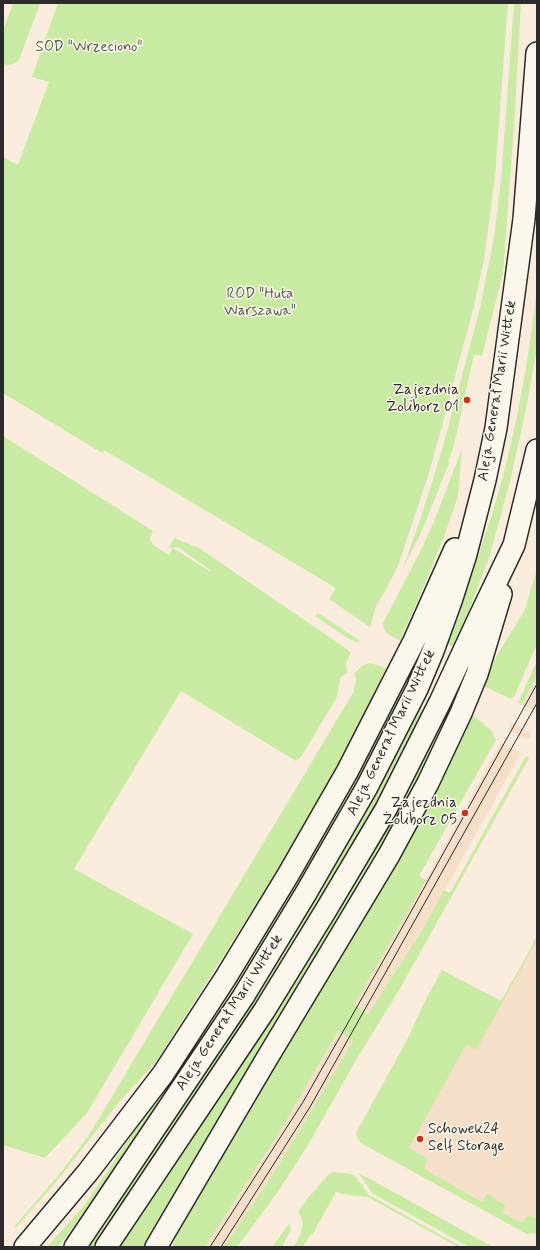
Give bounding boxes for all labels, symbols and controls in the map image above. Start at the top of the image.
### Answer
park label: SOD "Wrzeciono" [36,39,142,57]
park label: ROD "Huta Warszawa" [224,286,296,321]
street label: Aleja Generał Marii Wittek [475,299,521,483]
place label: Zajezdnia Żoliborz 01 [386,382,459,417]
marker: Zajezdnia Żoliborz 01 [462,395,472,405]
street label: Aleja Generał Marii Wittek [344,647,440,819]
place label: Zajezdnia Żoliborz 05 [382,795,457,830]
marker: Zajezdnia Żoliborz 05 [460,808,470,818]
street label: Aleja Generał Marii Wittek [173,932,287,1094]
place label: Schowek24 Self Storage [428,1121,505,1156]
marker: Schowek24 Self Storage [415,1134,425,1144]

